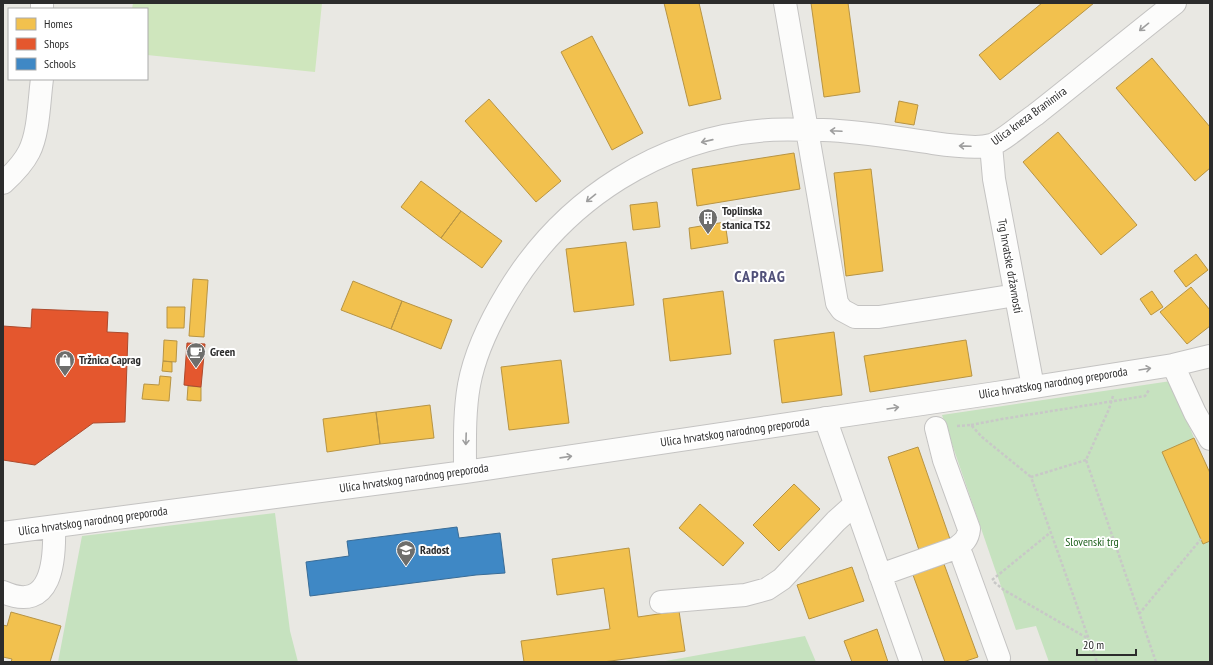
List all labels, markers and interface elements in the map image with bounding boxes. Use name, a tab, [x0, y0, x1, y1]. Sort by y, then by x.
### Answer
legend	[8, 8, 148, 80]
text: Homes	[44, 16, 72, 31]
one-way arrow	[1139, 23, 1150, 32]
text: Shops	[44, 36, 69, 51]
text: Schools	[44, 56, 76, 71]
street label: Ulica kneza Branimira	[988, 83, 1070, 148]
one-way arrow	[830, 127, 843, 134]
one-way arrow	[701, 138, 714, 145]
one-way arrow	[959, 142, 972, 150]
one-way arrow	[586, 194, 597, 203]
place label: Toplinska stanica TS2	[722, 203, 771, 232]
building icon: Toplinska stanica TS2	[697, 207, 719, 235]
street label: Trg hrvatske državnosti	[995, 218, 1026, 314]
district label: CAPRAG	[734, 266, 786, 286]
cafe icon: Green	[185, 341, 207, 369]
place label: Green	[210, 344, 235, 359]
shop icon: Tržnica Caprag	[54, 349, 76, 377]
place label: Tržnica Caprag	[79, 352, 141, 367]
street label: Ulica hrvatskog narodnog preporoda	[977, 363, 1129, 402]
one-way arrow	[1138, 365, 1151, 373]
one-way arrow	[886, 404, 899, 412]
street label: Ulica hrvatskog narodnog preporoda	[659, 414, 811, 449]
one-way arrow	[462, 432, 469, 445]
one-way arrow	[559, 453, 572, 461]
street label: Ulica hrvatskog narodnog preporoda	[338, 460, 490, 495]
street label: Ulica hrvatskog narodnog preporoda	[17, 503, 169, 538]
park label: Slovenski trg	[1065, 534, 1119, 549]
school or university icon: Radost	[395, 539, 417, 567]
place label: Radost	[420, 542, 450, 557]
scale bar	[1077, 631, 1136, 657]
text: 20 m	[1083, 637, 1104, 652]

